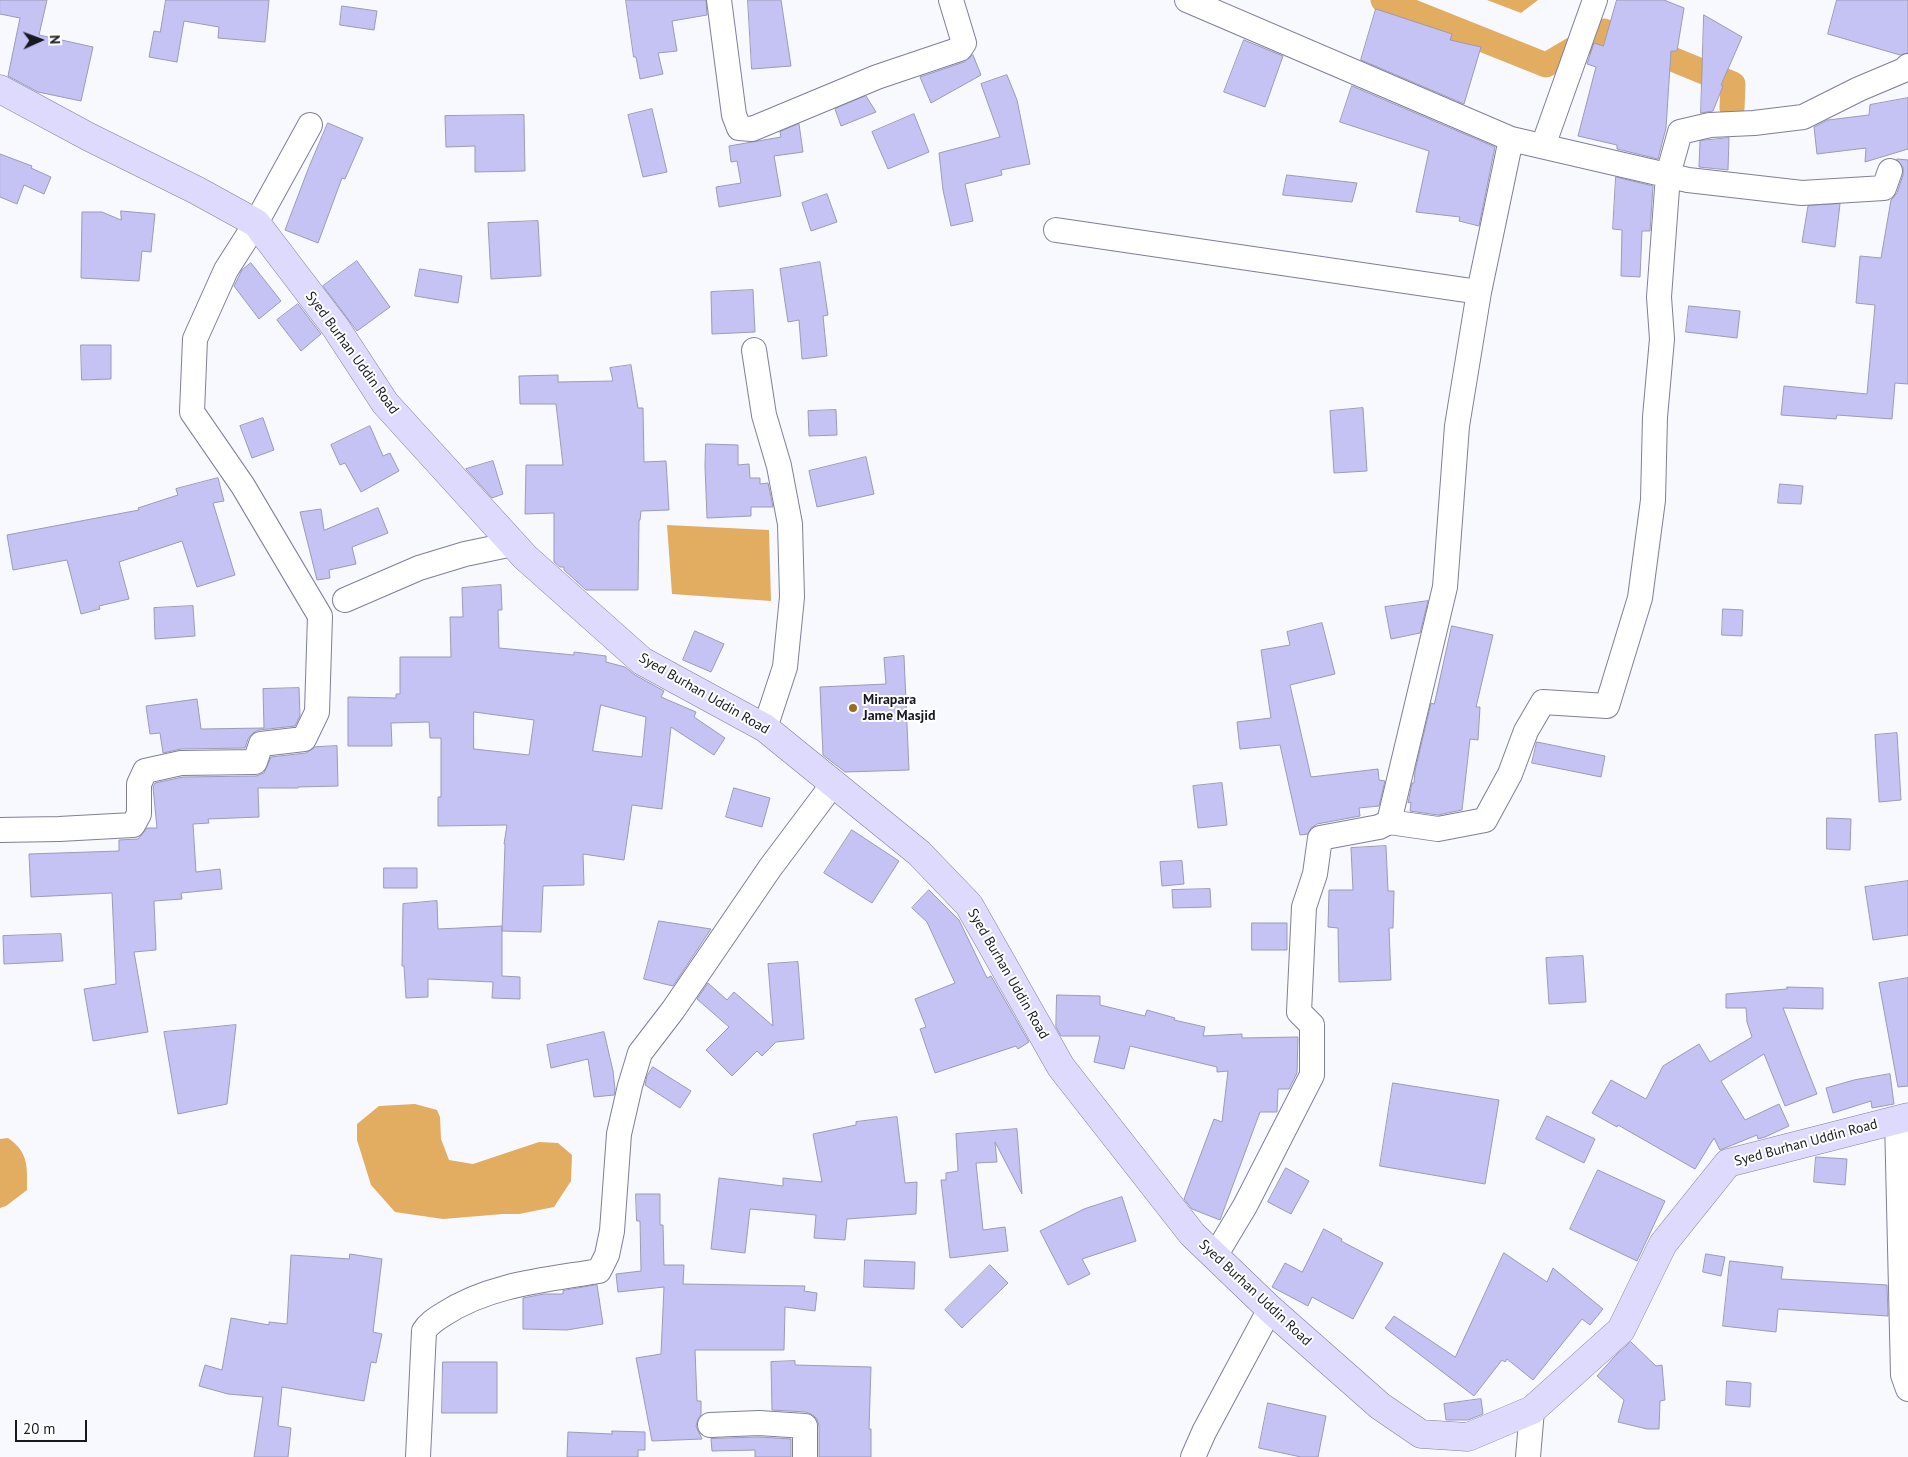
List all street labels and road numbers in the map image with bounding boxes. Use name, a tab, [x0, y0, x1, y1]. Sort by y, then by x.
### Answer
street label: Syed Burhan Uddin Road	[302, 288, 402, 418]
street label: Syed Burhan Uddin Road	[636, 650, 772, 738]
street label: Syed Burhan Uddin Road	[964, 906, 1052, 1042]
street label: Syed Burhan Uddin Road	[1733, 1116, 1879, 1170]
street label: Syed Burhan Uddin Road	[1195, 1237, 1315, 1349]

